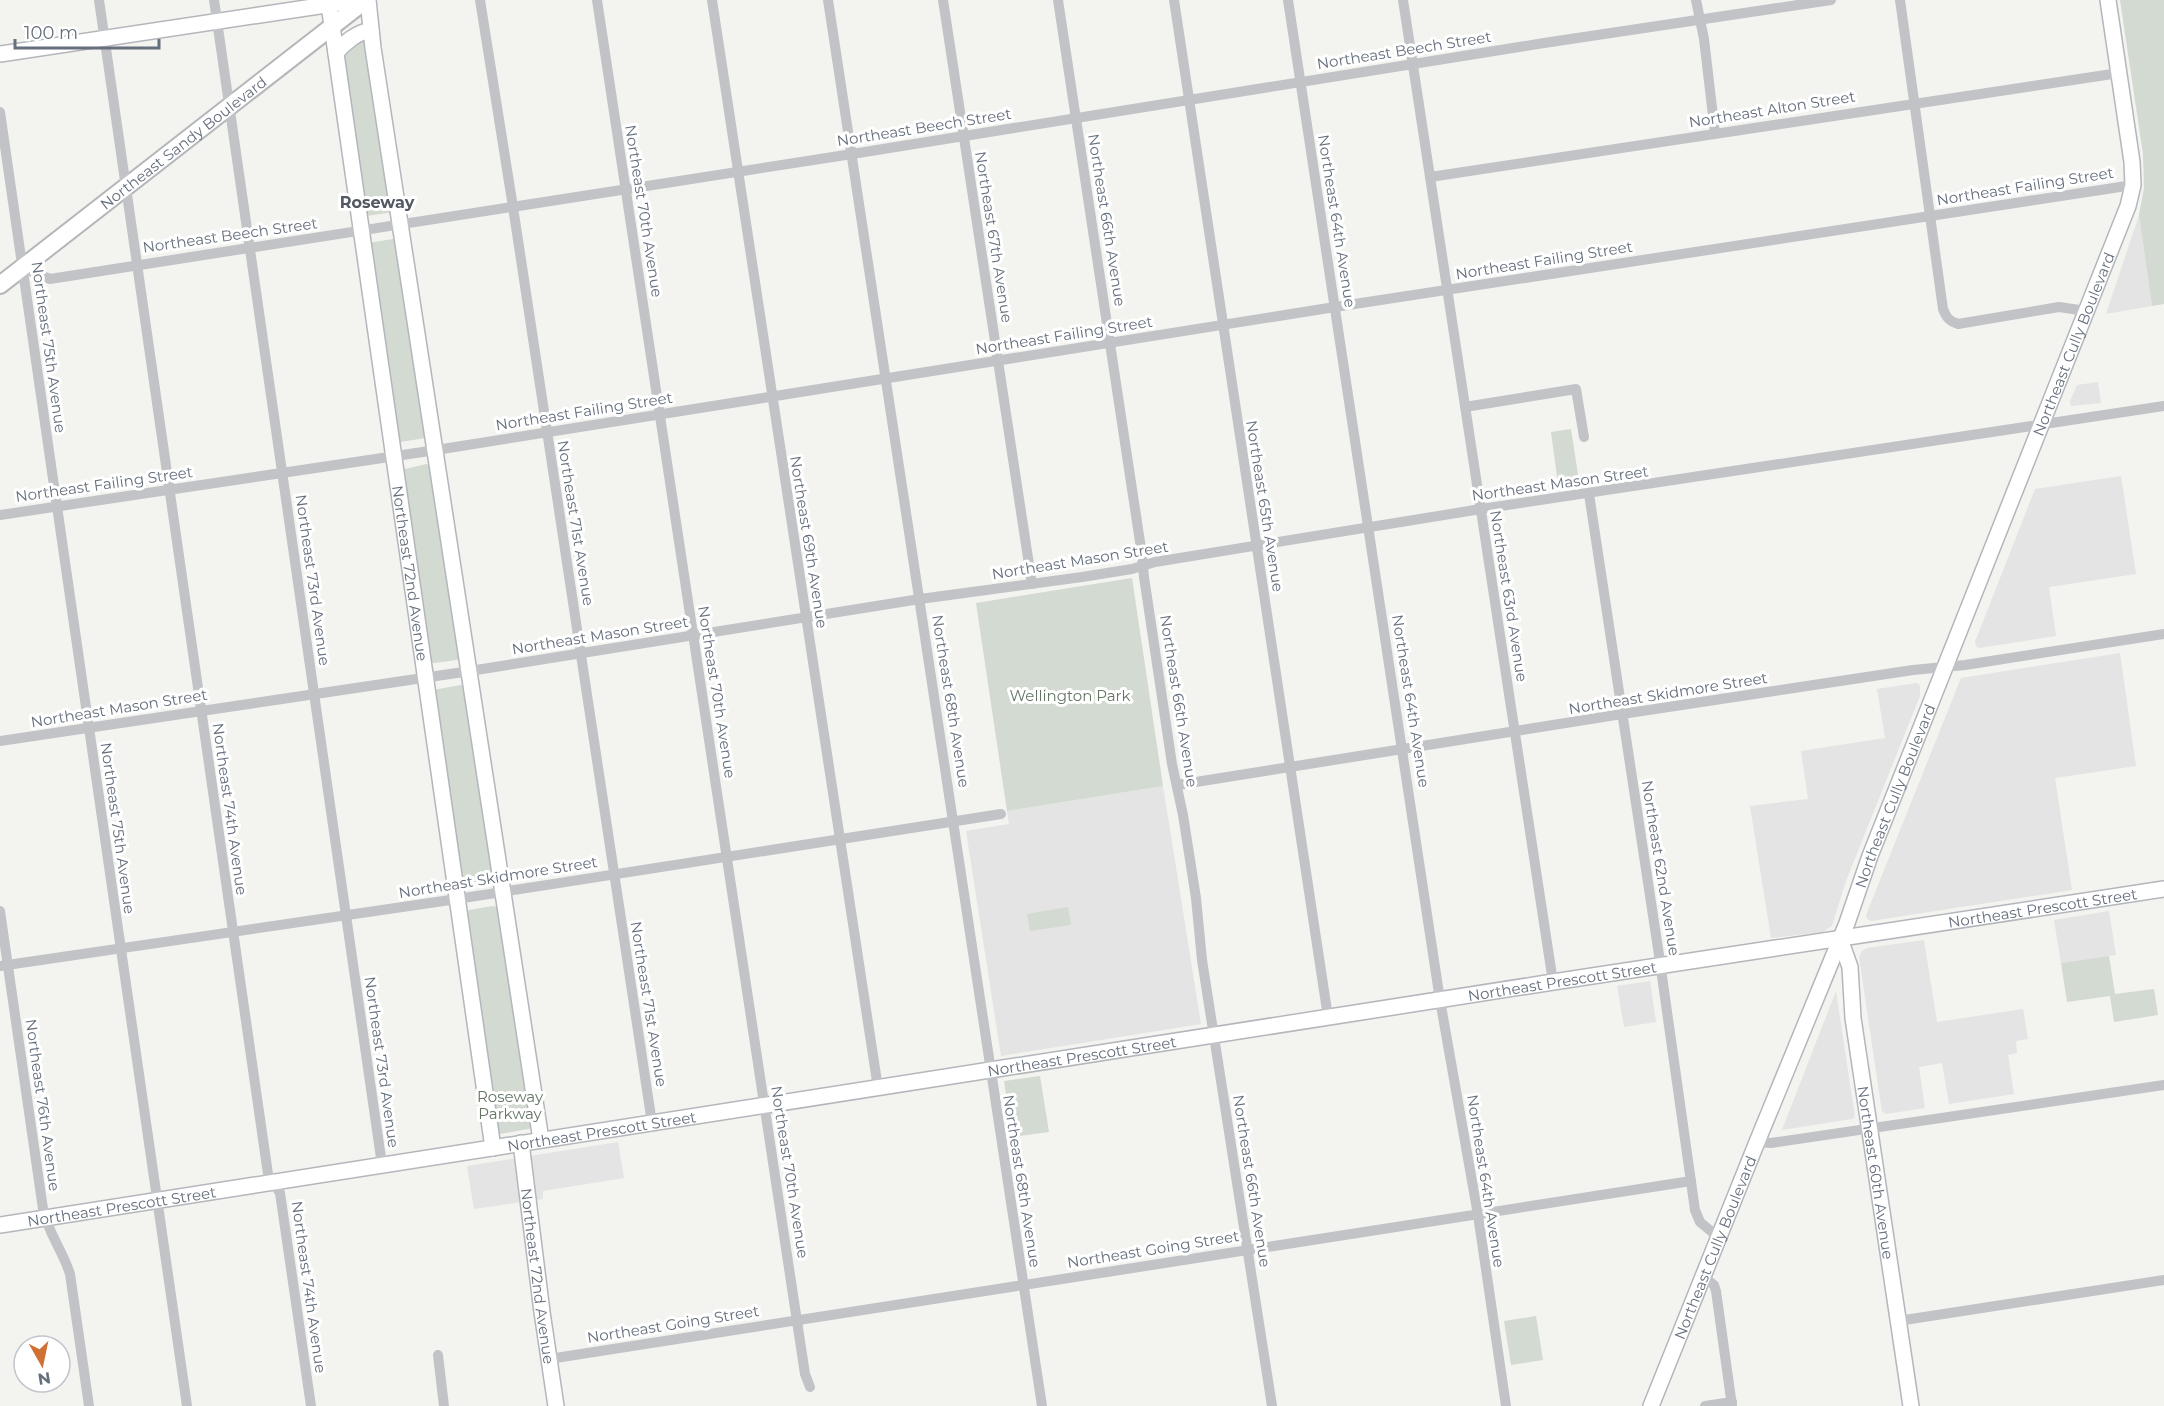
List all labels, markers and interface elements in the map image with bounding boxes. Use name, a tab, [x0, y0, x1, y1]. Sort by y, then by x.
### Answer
scale bar	[15, 12, 159, 50]
text: 100 m	[24, 22, 78, 44]
street label: Northeast Beech Street	[1315, 27, 1493, 73]
street label: Northeast Sandy Boulevard	[96, 72, 270, 213]
street label: Northeast Alton Street	[1687, 86, 1857, 132]
street label: Northeast Beech Street	[835, 104, 1013, 150]
street label: Northeast 70th Avenue	[621, 123, 667, 299]
street label: Northeast 66th Avenue	[1084, 133, 1130, 307]
street label: Northeast 64th Avenue	[1314, 133, 1360, 309]
street label: Northeast 67th Avenue	[971, 150, 1017, 324]
street label: Northeast Failing Street	[1935, 163, 2115, 209]
district label: Roseway	[340, 193, 415, 212]
street label: Northeast Beech Street	[141, 213, 319, 257]
street label: Northeast Failing Street	[1454, 237, 1634, 283]
street label: Northeast Cully Boulevard	[2028, 249, 2118, 439]
street label: Northeast 75th Avenue	[28, 260, 70, 434]
street label: Northeast Failing Street	[974, 312, 1154, 358]
street label: Northeast Failing Street	[494, 388, 674, 434]
street label: Northeast 65th Avenue	[1242, 419, 1288, 593]
street label: Northeast 71st Avenue	[554, 439, 598, 607]
street label: Northeast 69th Avenue	[786, 454, 832, 630]
street label: Northeast Mason Street	[1470, 461, 1650, 505]
street label: Northeast Failing Street	[14, 462, 194, 506]
street label: Northeast 72nd Avenue	[389, 484, 433, 662]
street label: Northeast 73rd Avenue	[292, 493, 334, 667]
street label: Northeast 63rd Avenue	[1486, 509, 1532, 683]
street label: Northeast Mason Street	[990, 537, 1170, 583]
street label: Northeast 70th Avenue	[694, 604, 740, 780]
street label: Northeast Mason Street	[510, 612, 690, 658]
street label: Northeast 68th Avenue	[928, 613, 974, 789]
street label: Northeast 64th Avenue	[1388, 613, 1434, 789]
street label: Northeast 66th Avenue	[1156, 614, 1202, 788]
street label: Northeast Skidmore Street	[1567, 668, 1769, 718]
street label: Northeast Mason Street	[29, 685, 209, 731]
park label: Wellington Park	[1010, 686, 1131, 705]
street label: Northeast Cully Boulevard	[1850, 701, 1939, 890]
street label: Northeast 74th Avenue	[209, 722, 251, 896]
street label: Northeast 75th Avenue	[97, 741, 139, 915]
street label: Northeast 62nd Avenue	[1638, 779, 1684, 957]
street label: Northeast Skidmore Street	[397, 852, 599, 902]
street label: Northeast Prescott Street	[1947, 884, 2138, 931]
street label: Northeast 71st Avenue	[627, 920, 671, 1088]
street label: Northeast Prescott Street	[1466, 957, 1658, 1005]
street label: Northeast 73rd Avenue	[361, 975, 403, 1149]
street label: Northeast 76th Avenue	[22, 1018, 64, 1192]
street label: Northeast Prescott Street	[986, 1032, 1178, 1080]
street label: Northeast 70th Avenue	[767, 1084, 813, 1260]
street label: Northeast 60th Avenue	[1854, 1084, 1898, 1261]
park label: Roseway Parkway	[477, 1087, 544, 1123]
street label: Northeast 68th Avenue	[999, 1093, 1045, 1269]
street label: Northeast 64th Avenue	[1463, 1093, 1509, 1269]
street label: Northeast 66th Avenue	[1229, 1094, 1275, 1268]
street label: Northeast Prescott Street	[506, 1107, 697, 1155]
street label: Northeast Cully Boulevard	[1669, 1153, 1760, 1342]
street label: Northeast Prescott Street	[26, 1182, 217, 1230]
street label: Northeast 72nd Avenue	[517, 1187, 559, 1365]
street label: Northeast 74th Avenue	[288, 1200, 330, 1374]
street label: Northeast Going Street	[1066, 1226, 1240, 1272]
street label: Northeast Going Street	[586, 1301, 760, 1347]
north arrow	[12, 1334, 72, 1394]
text: N	[36, 1368, 52, 1389]

